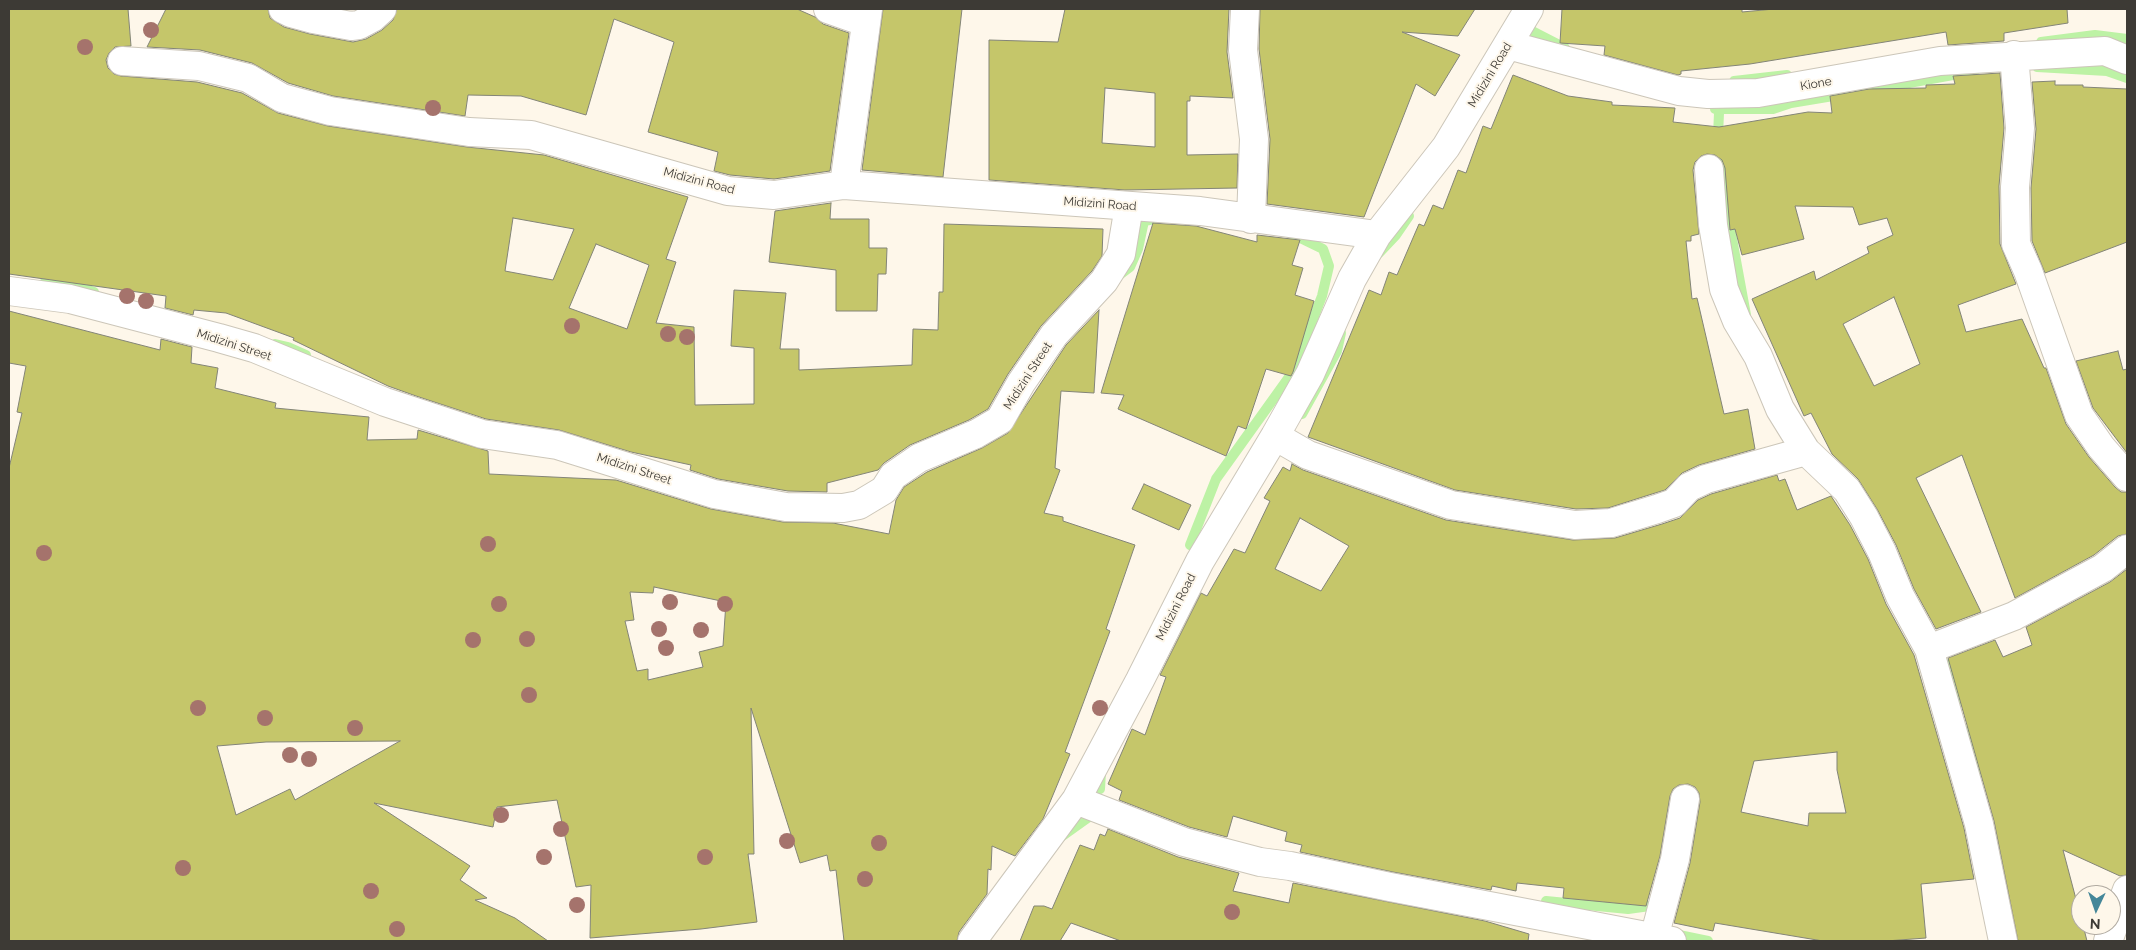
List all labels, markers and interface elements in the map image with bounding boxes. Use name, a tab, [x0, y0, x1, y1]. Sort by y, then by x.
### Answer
street label: Midizini Road	[1465, 40, 1515, 110]
street label: Kione	[1799, 74, 1833, 94]
street label: Midizini Road	[662, 165, 736, 197]
street label: Midizini Road	[1063, 194, 1137, 214]
street label: Midizini Street	[195, 326, 273, 364]
street label: Midizini Street	[1001, 340, 1055, 412]
street label: Midizini Street	[595, 450, 673, 488]
street label: Midizini Road	[1153, 571, 1199, 643]
north arrow	[2071, 885, 2121, 935]
text: N	[2090, 916, 2101, 932]

